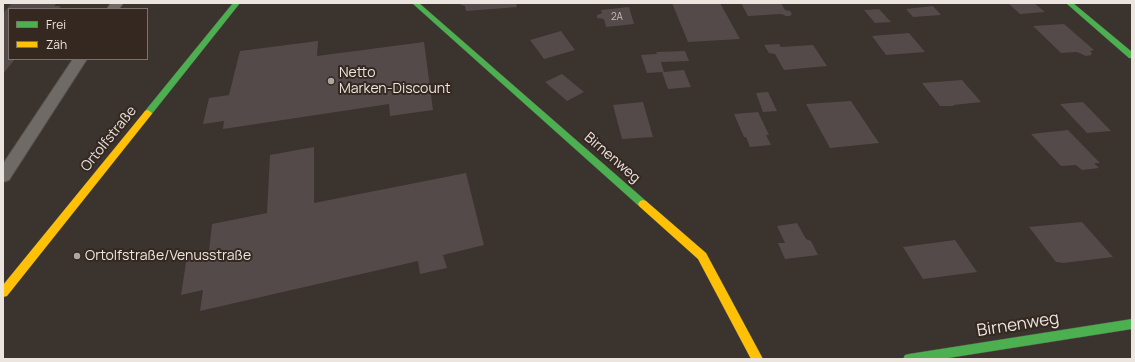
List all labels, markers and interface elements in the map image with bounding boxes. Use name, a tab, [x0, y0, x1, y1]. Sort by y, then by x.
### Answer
legend	[8, 8, 148, 60]
house number: 2A	[611, 11, 623, 23]
text: Frei	[46, 16, 66, 33]
text: Zäh	[46, 36, 67, 53]
place label: Netto Marken-Discount	[339, 65, 451, 98]
marker: Netto Marken-Discount	[326, 76, 336, 86]
street label: Ortolfstraße	[78, 103, 140, 175]
street label: Birnenweg	[581, 129, 643, 187]
place label: Ortolfstraße/Venusstraße	[85, 248, 251, 264]
marker: Ortolfstraße/Venusstraße	[72, 251, 82, 261]
street label: Birnenweg	[975, 308, 1061, 342]

